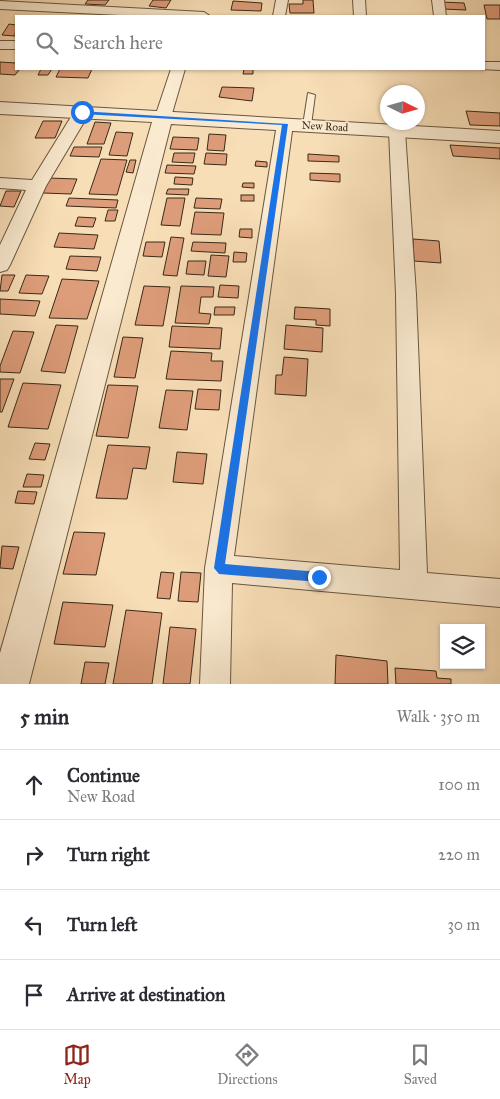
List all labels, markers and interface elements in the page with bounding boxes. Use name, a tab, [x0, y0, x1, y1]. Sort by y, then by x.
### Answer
search box	[15, 15, 485, 70]
icon: search	[33, 29, 61, 57]
text: Search here	[73, 31, 163, 54]
north arrow	[380, 85, 425, 130]
route start	[71, 101, 94, 124]
street label: New Road	[301, 119, 349, 134]
route end	[308, 566, 331, 589]
map controls	[440, 624, 485, 669]
button: layers	[440, 624, 485, 669]
text: 5 min	[20, 704, 69, 730]
text: Walk · 350 m	[397, 707, 480, 726]
text: Continue	[67, 764, 140, 787]
icon: ahead	[20, 771, 48, 799]
text: 100 m	[438, 775, 480, 794]
text: New Road	[67, 787, 135, 806]
icon: right	[20, 841, 48, 869]
text: Turn right	[67, 843, 150, 866]
text: 220 m	[438, 845, 480, 864]
icon: left	[20, 911, 48, 939]
text: Turn left	[67, 913, 137, 936]
text: 30 m	[447, 915, 480, 934]
icon: arrive	[20, 981, 48, 1009]
text: Arrive at destination	[67, 983, 225, 1006]
tab: Map	[63, 1041, 91, 1088]
tab: Directions	[217, 1041, 278, 1088]
tab: Saved	[404, 1041, 437, 1088]

